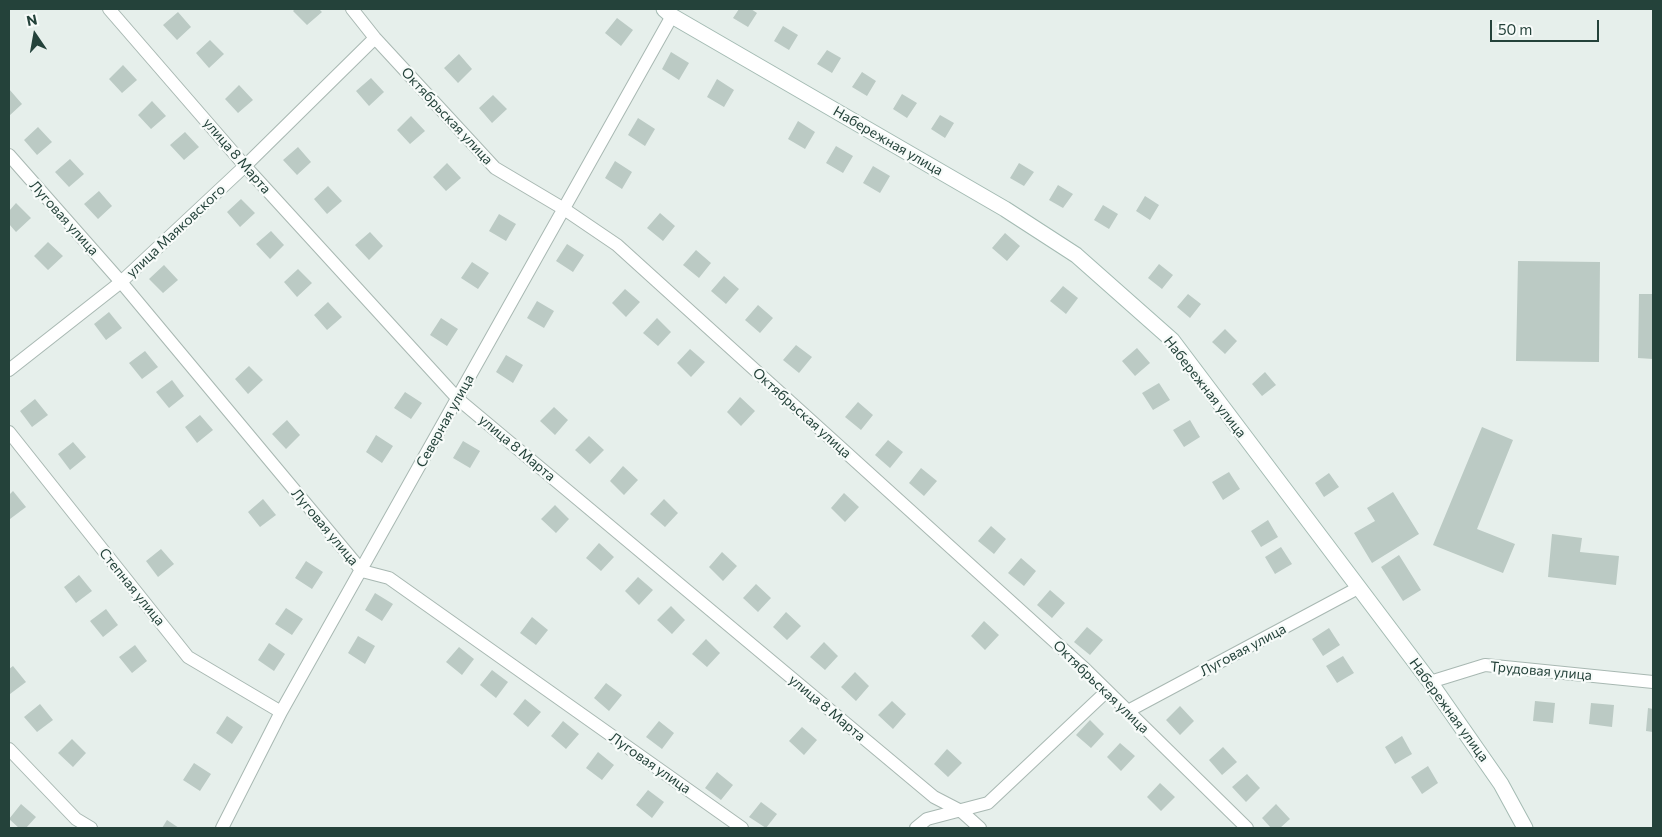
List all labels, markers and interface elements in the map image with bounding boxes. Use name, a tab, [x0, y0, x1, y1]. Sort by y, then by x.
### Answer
north arrow	[10, 10, 60, 60]
text: N	[25, 10, 39, 29]
scale bar	[1492, 10, 1601, 42]
text: 50 m	[1498, 20, 1532, 38]
street label: Октябрьская улица	[398, 64, 496, 168]
street label: Набережная улица	[830, 103, 946, 179]
street label: улица 8 Марта	[200, 115, 274, 197]
street label: Луговая улица	[26, 177, 102, 259]
street label: улица Маяковского	[123, 181, 229, 281]
street label: Набережная улица	[1160, 333, 1250, 441]
street label: Октябрьская улица	[749, 364, 855, 462]
street label: Северная улица	[413, 372, 477, 470]
street label: улица 8 Марта	[475, 411, 559, 485]
street label: Луговая улица	[288, 485, 362, 569]
street label: Степная улица	[96, 545, 168, 629]
street label: Луговая улица	[1197, 620, 1289, 680]
street label: Октябрьская улица	[1050, 637, 1152, 737]
street label: Набережная улица	[1406, 655, 1492, 765]
street label: Трудовая улица	[1489, 658, 1593, 684]
street label: улица 8 Марта	[785, 671, 869, 745]
street label: Луговая улица	[606, 729, 694, 797]

